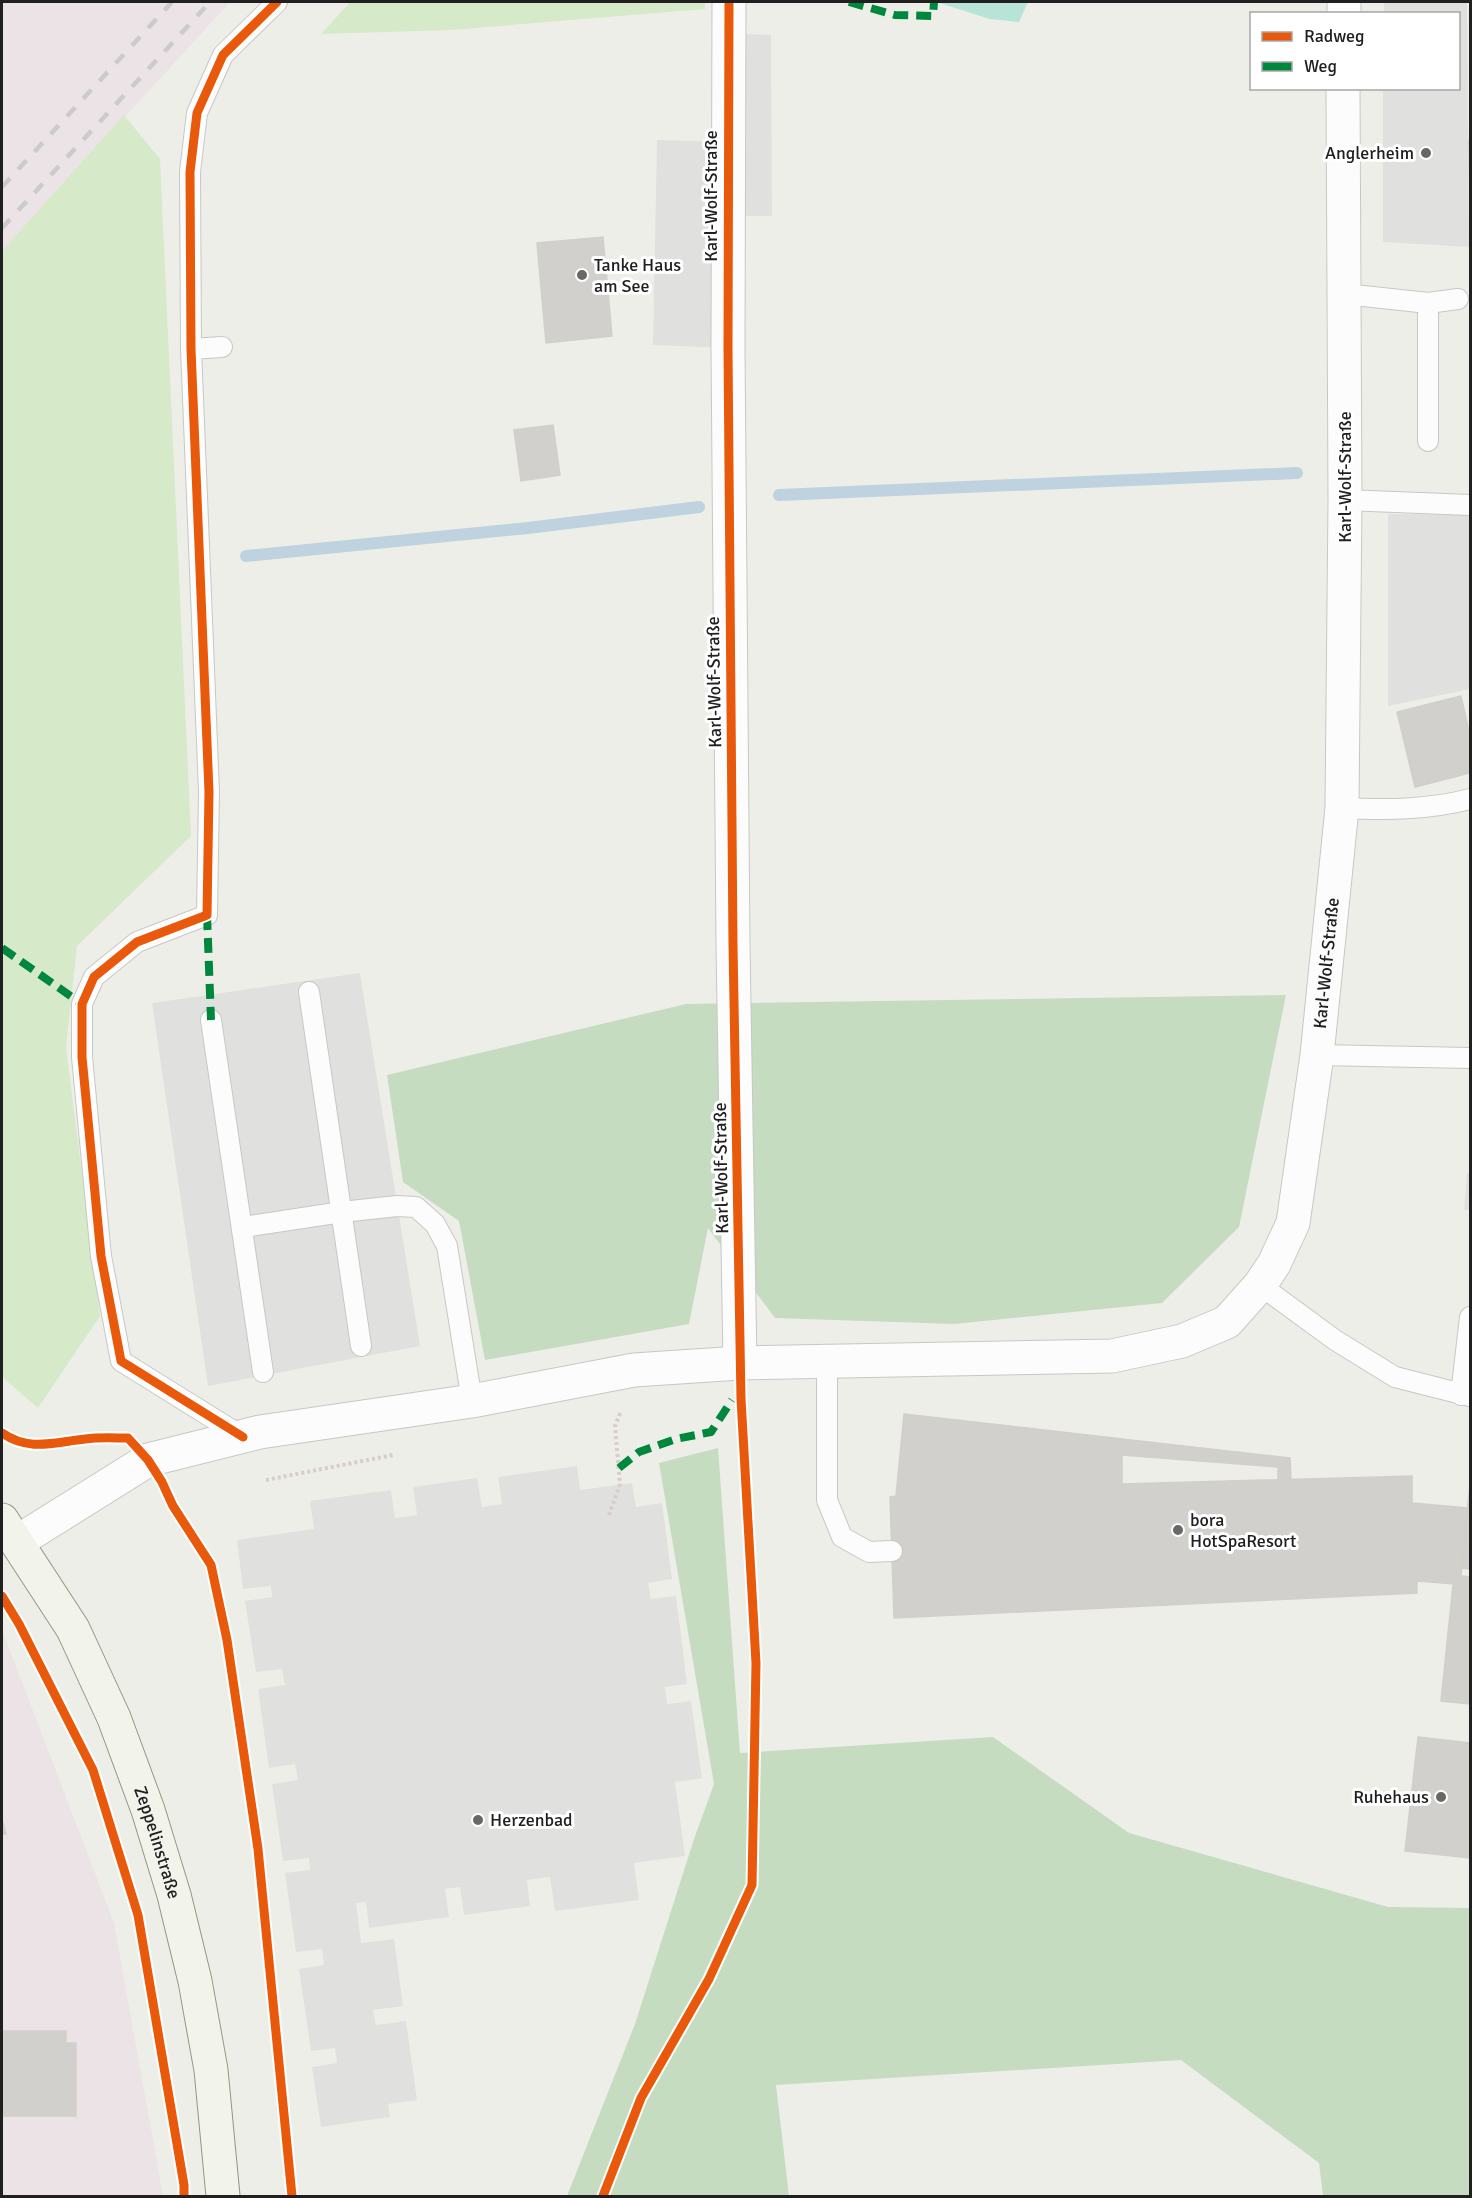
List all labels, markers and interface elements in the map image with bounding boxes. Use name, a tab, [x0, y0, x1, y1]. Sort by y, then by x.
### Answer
legend	[1250, 12, 1460, 90]
text: Radweg	[1304, 25, 1365, 47]
text: Weg	[1304, 55, 1337, 77]
street label: Karl-Wolf-Straße	[700, 130, 722, 262]
place label: Anglerheim	[1325, 142, 1414, 164]
marker: Anglerheim	[1419, 146, 1433, 160]
place label: Tanke Haus am See	[594, 254, 681, 297]
marker: Tanke Haus am See	[575, 268, 589, 282]
street label: Karl-Wolf-Straße	[1334, 411, 1356, 543]
street label: Karl-Wolf-Straße	[702, 616, 726, 748]
street label: Karl-Wolf-Straße	[1309, 896, 1344, 1030]
street label: Karl-Wolf-Straße	[709, 1102, 733, 1234]
place label: bora HotSpaResort	[1190, 1509, 1296, 1552]
marker: bora HotSpaResort	[1171, 1523, 1185, 1537]
street label: Zeppelinstraße	[129, 1783, 186, 1901]
place label: Ruhehaus	[1353, 1786, 1429, 1808]
marker: Ruhehaus	[1434, 1790, 1448, 1804]
place label: Herzenbad	[490, 1809, 573, 1831]
marker: Herzenbad	[471, 1813, 485, 1827]

